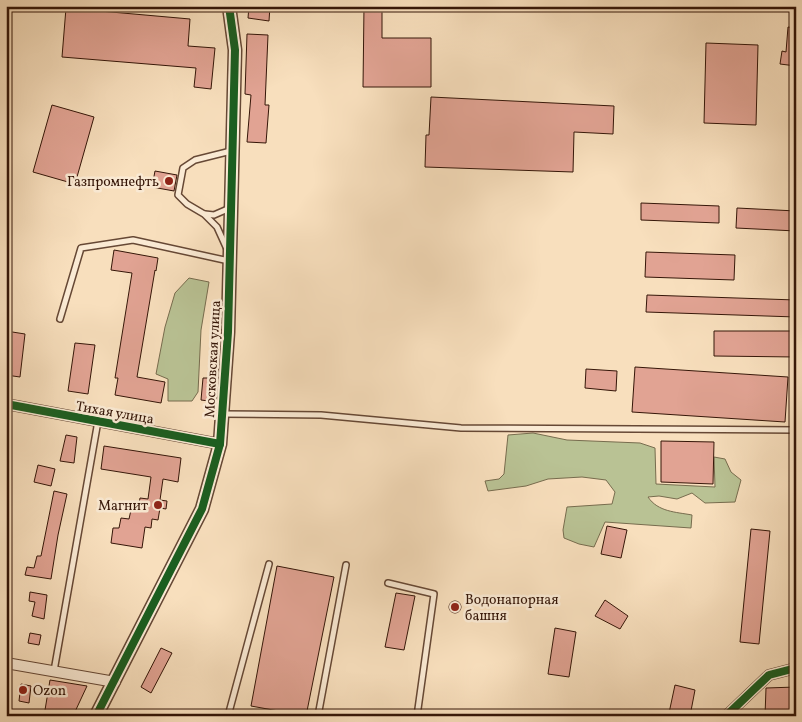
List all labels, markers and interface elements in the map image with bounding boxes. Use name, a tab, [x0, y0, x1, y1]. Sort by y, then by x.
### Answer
place label: Газпромнефть	[67, 173, 159, 192]
marker: Газпромнефть	[163, 175, 175, 187]
street label: Московская улица	[201, 300, 226, 418]
street label: Тихая улица	[74, 397, 155, 430]
place label: Магнит	[98, 497, 148, 516]
marker: Магнит	[152, 499, 164, 511]
place label: Водонапорная башня	[465, 591, 558, 626]
marker: Водонапорная башня	[449, 601, 461, 613]
place label: Ozon	[33, 682, 66, 701]
marker: Ozon	[17, 684, 29, 696]

